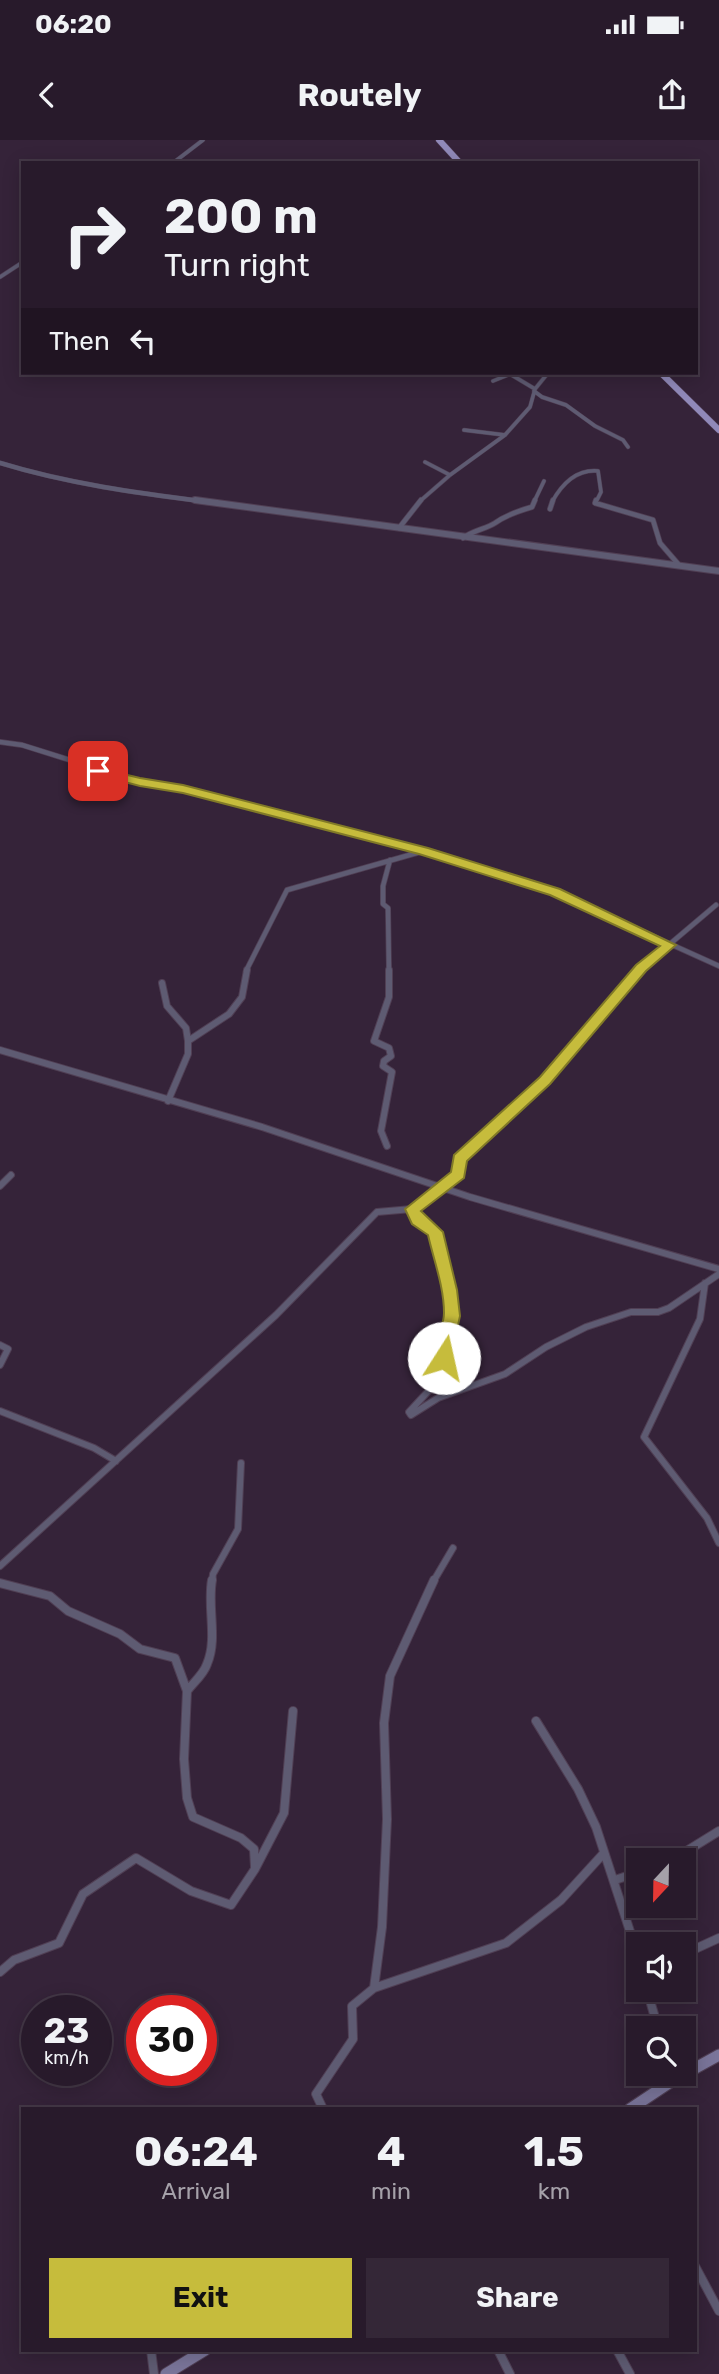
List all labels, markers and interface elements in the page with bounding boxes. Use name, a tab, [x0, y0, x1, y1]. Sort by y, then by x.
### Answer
text: 06:20	[35, 9, 112, 40]
icon: back	[28, 76, 66, 114]
text: Routely	[297, 76, 422, 114]
icon: share	[653, 76, 691, 114]
text: 200 m	[164, 187, 318, 245]
icon: right	[49, 189, 140, 280]
text: Turn right	[164, 246, 309, 284]
icon: left	[124, 322, 162, 360]
text: Then	[49, 326, 110, 357]
pin	[68, 741, 128, 801]
icon: arrive	[79, 752, 117, 790]
position arrow	[407, 1321, 481, 1395]
north arrow	[626, 1848, 696, 1918]
map controls	[626, 1848, 696, 2086]
button: sound	[626, 1932, 696, 2002]
speed limit sign: 30	[126, 1995, 217, 2086]
text: 23	[44, 2010, 89, 2052]
button: search	[626, 2016, 696, 2086]
text: km/h	[44, 2047, 89, 2069]
text: 06:24	[134, 2127, 258, 2177]
text: 4	[377, 2127, 405, 2177]
text: 1.5	[524, 2127, 584, 2177]
text: Arrival	[162, 2177, 231, 2205]
text: min	[371, 2177, 411, 2205]
text: km	[538, 2177, 570, 2205]
button: Exit	[49, 2258, 352, 2338]
button: Share	[366, 2258, 669, 2338]

